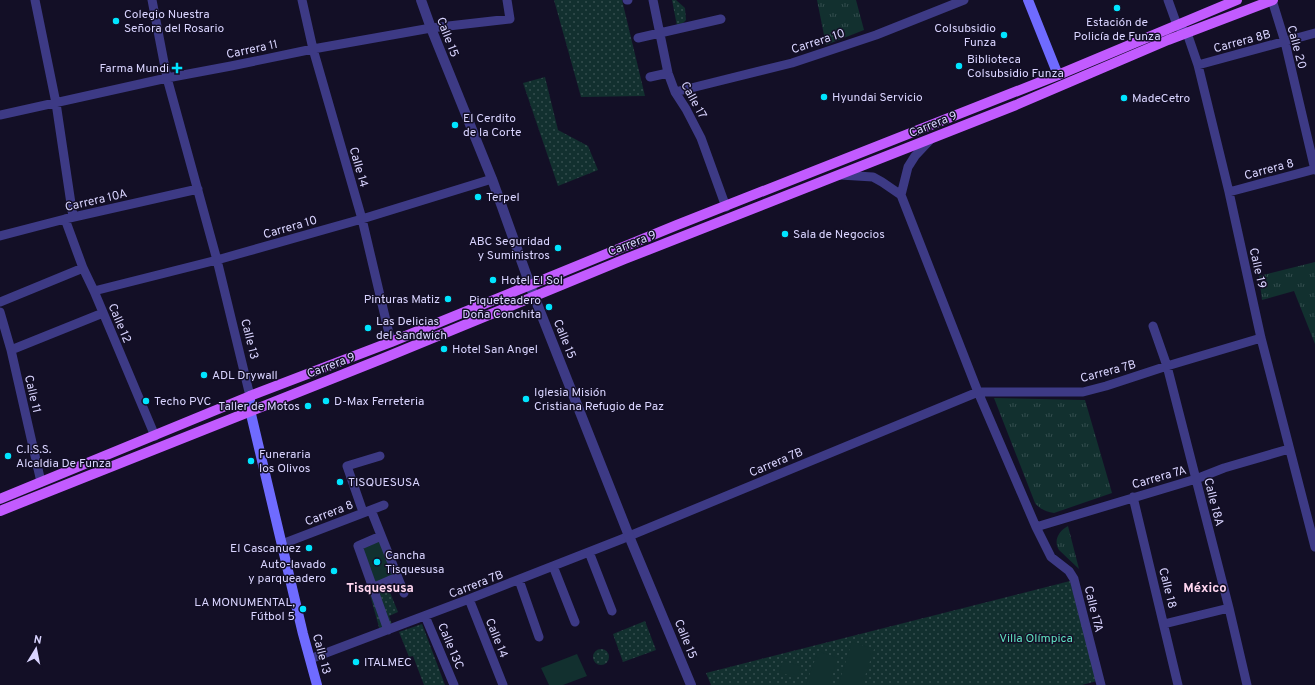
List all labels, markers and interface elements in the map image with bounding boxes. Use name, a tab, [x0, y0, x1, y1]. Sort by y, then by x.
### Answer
marker: Estación de Policía de Funza	[1112, 3, 1122, 13]
place label: Colegio Nuestra Señora del Rosario	[124, 7, 225, 37]
street label: Calle 15	[432, 15, 462, 60]
place label: Estación de Policía de Funza	[1074, 15, 1160, 45]
marker: Colegio Nuestra Señora del Rosario	[111, 16, 121, 26]
place label: Colsubsidio Funza	[934, 21, 996, 51]
street label: Calle 20	[1283, 24, 1310, 71]
street label: Carrera 10	[789, 26, 847, 58]
street label: Carrera 8B	[1212, 27, 1273, 57]
marker: Colsubsidio Funza	[999, 30, 1009, 40]
street label: Carrera 11	[225, 37, 279, 63]
place label: Biblioteca Colsubsidio Funza	[967, 52, 1064, 82]
place label: Farma Mundi	[100, 61, 169, 77]
marker: Biblioteca Colsubsidio Funza	[954, 61, 964, 71]
marker: Farma Mundi	[172, 63, 182, 73]
street label: Calle 17	[676, 79, 710, 122]
place label: Hyundai Servicio	[832, 90, 923, 106]
place label: MadeCetro	[1132, 91, 1190, 107]
marker: Hyundai Servicio	[819, 92, 829, 102]
marker: MadeCetro	[1119, 93, 1129, 103]
street label: Carrera 9	[907, 108, 960, 142]
place label: El Cerdito de la Corte	[463, 111, 521, 141]
marker: El Cerdito de la Corte	[450, 120, 460, 130]
street label: Calle 14	[345, 145, 371, 189]
street label: Carrera 8	[1243, 156, 1296, 184]
street label: Carrera 10A	[64, 186, 129, 216]
place label: Terpel	[486, 190, 520, 206]
marker: Terpel	[473, 192, 483, 202]
street label: Carrera 10	[261, 213, 319, 243]
street label: Carrera 9	[606, 227, 659, 260]
place label: Sala de Negocios	[793, 227, 885, 243]
marker: Sala de Negocios	[780, 229, 790, 239]
place label: ABC Seguridad y Suministros	[469, 234, 550, 264]
marker: ABC Seguridad y Suministros	[553, 243, 563, 253]
street label: Calle 19	[1245, 246, 1269, 290]
place label: Hotel El Sol	[501, 273, 563, 289]
marker: Hotel El Sol	[488, 275, 498, 285]
place label: Pinturas Matiz	[364, 292, 440, 308]
place label: Piqueteadero Doña Conchita	[462, 293, 541, 323]
marker: Pinturas Matiz	[443, 294, 453, 304]
street label: Calle 12	[104, 301, 135, 346]
marker: Piqueteadero Doña Conchita	[544, 302, 554, 312]
place label: Las Delicias del Sandwich	[376, 314, 447, 344]
street label: Calle 13	[236, 317, 262, 361]
street label: Calle 15	[549, 317, 579, 362]
marker: Las Delicias del Sandwich	[363, 323, 373, 333]
place label: Hotel San Angel	[452, 342, 538, 358]
marker: Hotel San Angel	[439, 344, 449, 354]
street label: Carrera 9	[305, 349, 358, 382]
street label: Carrera 7B	[1079, 357, 1138, 387]
place label: ADL Drywall	[212, 368, 278, 384]
marker: ADL Drywall	[199, 370, 209, 380]
street label: Calle 11	[20, 374, 44, 415]
place label: Iglesia Misión Cristiana Refugio de Paz	[534, 385, 664, 415]
place label: Techo PVC	[154, 394, 212, 410]
place label: D-Max Ferreteria	[334, 394, 424, 410]
marker: Iglesia Misión Cristiana Refugio de Paz	[521, 394, 531, 404]
marker: Techo PVC	[141, 396, 151, 406]
marker: D-Max Ferreteria	[321, 396, 331, 406]
place label: Taller de Motos	[218, 399, 300, 415]
marker: Taller de Motos	[303, 401, 313, 411]
place label: C.I.S.S. Alcaldia De Funza	[16, 442, 111, 472]
street label: Carrera 7B	[747, 444, 806, 481]
place label: Funeraria los Olivos	[259, 447, 311, 477]
marker: C.I.S.S. Alcaldia De Funza	[3, 451, 13, 461]
marker: Funeraria los Olivos	[246, 456, 256, 466]
street label: Carrera 7A	[1130, 463, 1188, 493]
place label: TISQUESUSA	[348, 475, 420, 491]
street label: Calle 18A	[1199, 476, 1227, 528]
marker: TISQUESUSA	[335, 477, 345, 487]
street label: Carrera 8	[303, 497, 356, 530]
place label: El Cascanuez	[230, 541, 301, 557]
marker: El Cascanuez	[304, 543, 314, 553]
place label: Cancha Tisquesusa	[385, 548, 444, 578]
place label: Auto-lavado y parqueadero	[248, 557, 326, 587]
marker: Cancha Tisquesusa	[372, 557, 382, 567]
marker: Auto-lavado y parqueadero	[329, 566, 339, 576]
street label: Calle 18	[1154, 566, 1180, 610]
street label: Carrera 7B	[447, 567, 506, 603]
district label: Tisquesusa	[346, 581, 414, 597]
district label: México	[1183, 581, 1227, 597]
street label: Calle 17A	[1080, 584, 1106, 634]
place label: LA MONUMENTAL, Fútbol 5	[194, 595, 295, 625]
marker: LA MONUMENTAL, Fútbol 5	[298, 604, 308, 614]
street label: Calle 14	[481, 616, 511, 661]
street label: Calle 15	[670, 617, 700, 662]
street label: Calle 13C	[433, 621, 467, 672]
north arrow	[16, 629, 56, 669]
park label: Villa Olímpica	[999, 631, 1073, 647]
street label: Calle 13	[308, 632, 334, 676]
text: N	[32, 633, 43, 648]
place label: ITALMEC	[364, 655, 412, 671]
marker: ITALMEC	[351, 657, 361, 667]

